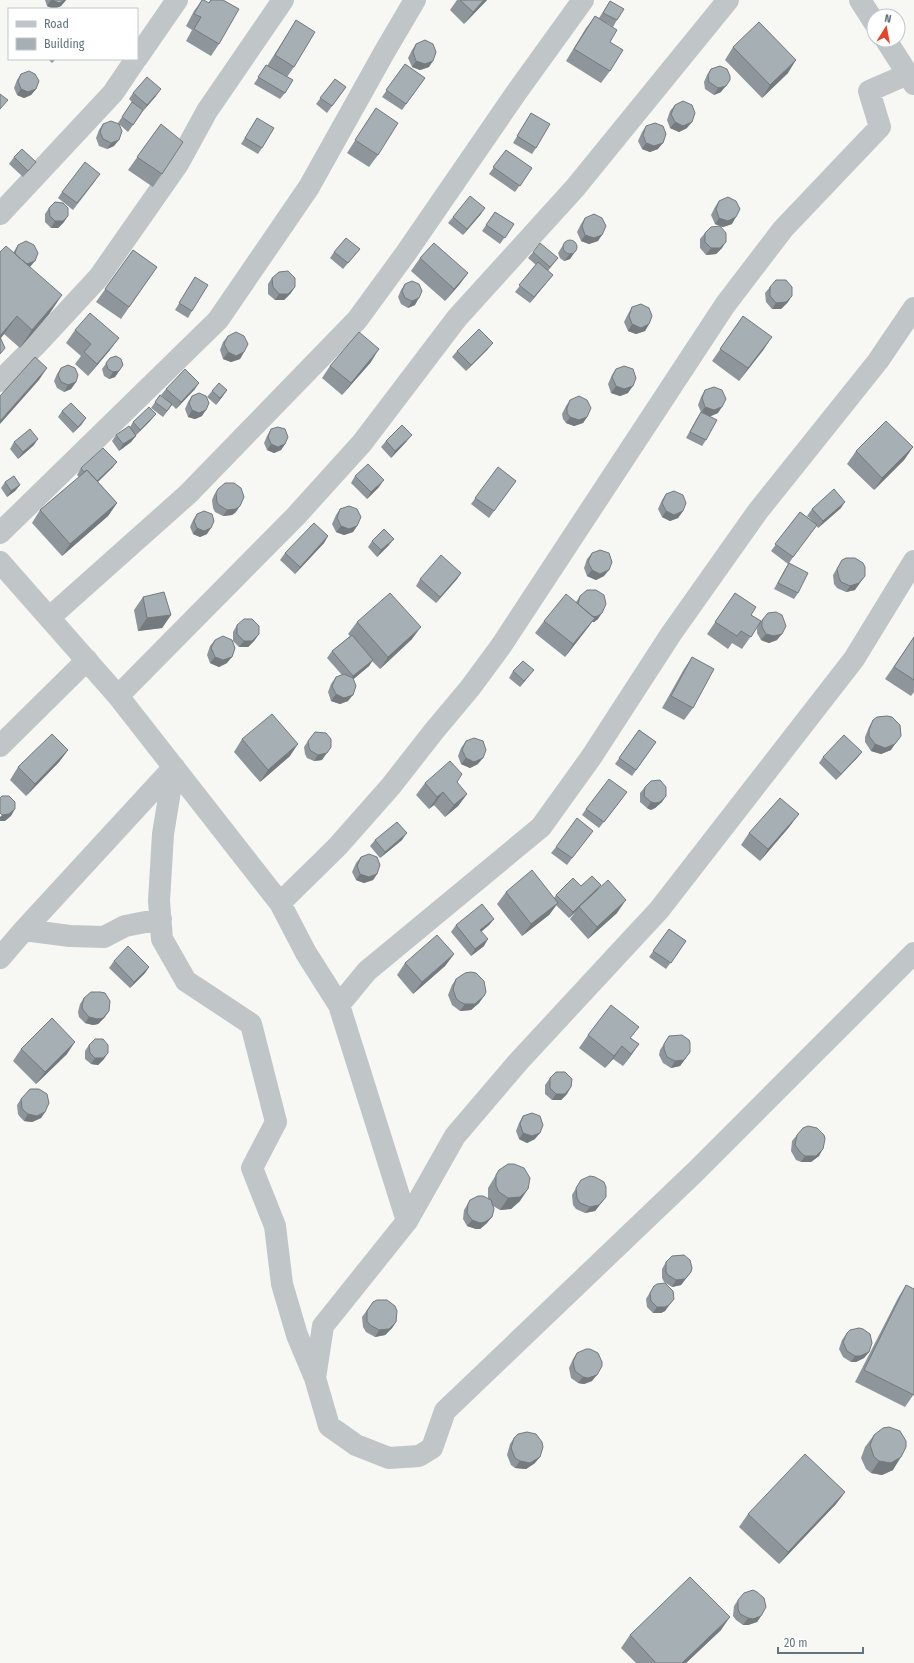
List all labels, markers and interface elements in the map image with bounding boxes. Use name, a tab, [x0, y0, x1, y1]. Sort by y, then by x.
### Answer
legend	[8, 8, 138, 60]
north arrow	[866, 8, 906, 48]
text: N	[883, 12, 892, 26]
text: Road	[44, 17, 69, 31]
text: Building	[44, 37, 85, 51]
scale bar	[778, 1629, 863, 1655]
text: 20 m	[784, 1636, 808, 1650]

